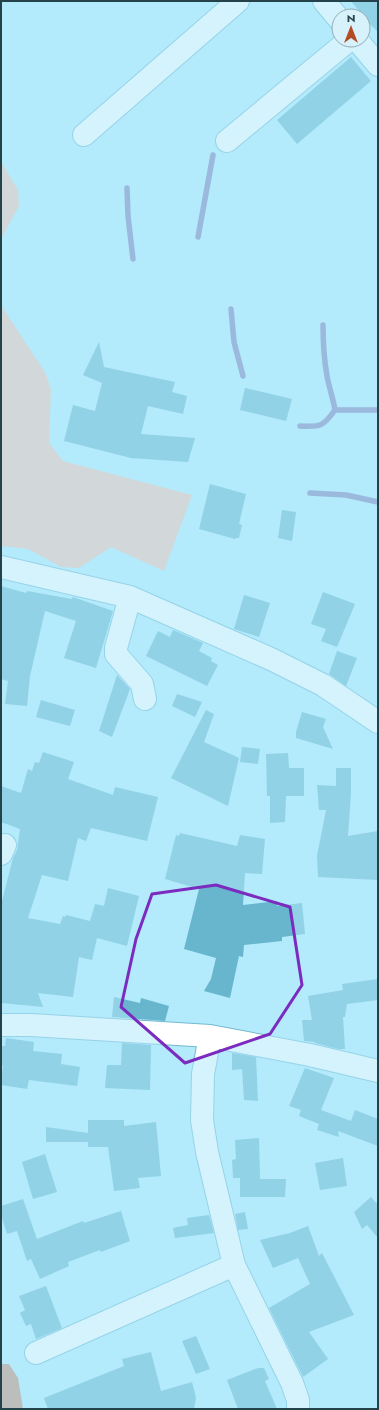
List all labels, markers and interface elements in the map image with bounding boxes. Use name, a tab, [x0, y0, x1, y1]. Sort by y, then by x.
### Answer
north arrow	[331, 8, 371, 48]
text: N	[347, 10, 355, 26]

